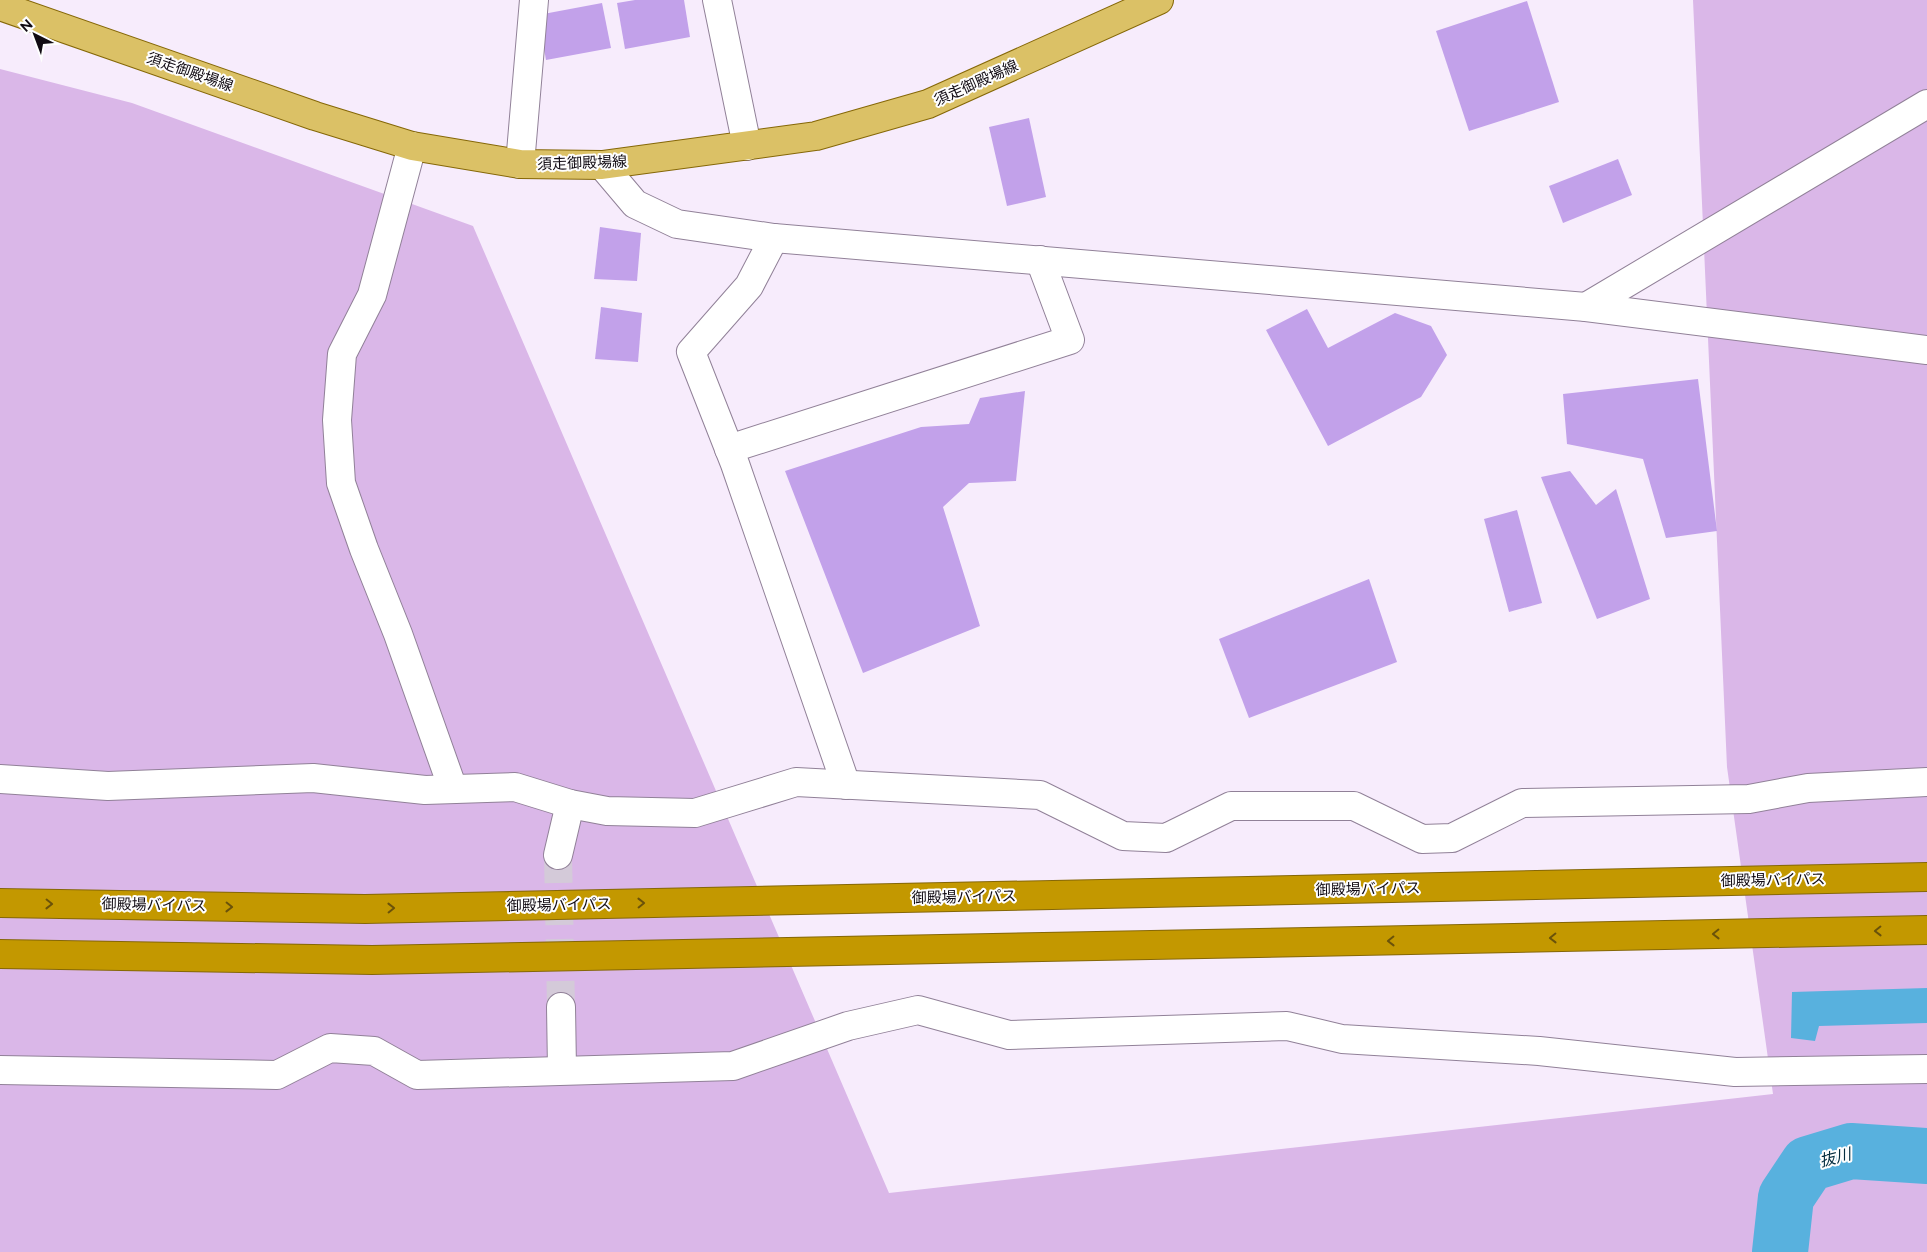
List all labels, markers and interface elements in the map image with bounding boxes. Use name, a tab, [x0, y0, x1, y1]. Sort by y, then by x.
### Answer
north arrow	[10, 10, 60, 60]
text: N	[17, 16, 36, 35]
street label: 須走御殿場線	[145, 49, 235, 95]
street label: 須走御殿場線	[931, 56, 1021, 110]
street label: 須走御殿場線	[537, 152, 627, 174]
street label: 御殿場バイパス	[1720, 870, 1826, 890]
street label: 御殿場バイパス	[1315, 879, 1421, 899]
street label: 御殿場バイパス	[911, 887, 1017, 907]
street label: 御殿場バイパス	[101, 895, 207, 915]
street label: 御殿場バイパス	[506, 895, 612, 915]
one-way arrow	[45, 898, 53, 909]
one-way arrow	[637, 898, 645, 909]
one-way arrow	[225, 901, 233, 912]
one-way arrow	[387, 903, 395, 914]
one-way arrow	[1874, 926, 1882, 936]
one-way arrow	[1712, 929, 1720, 939]
one-way arrow	[1549, 932, 1557, 943]
one-way arrow	[1387, 936, 1394, 946]
water label: 抜川	[1817, 1144, 1855, 1171]

